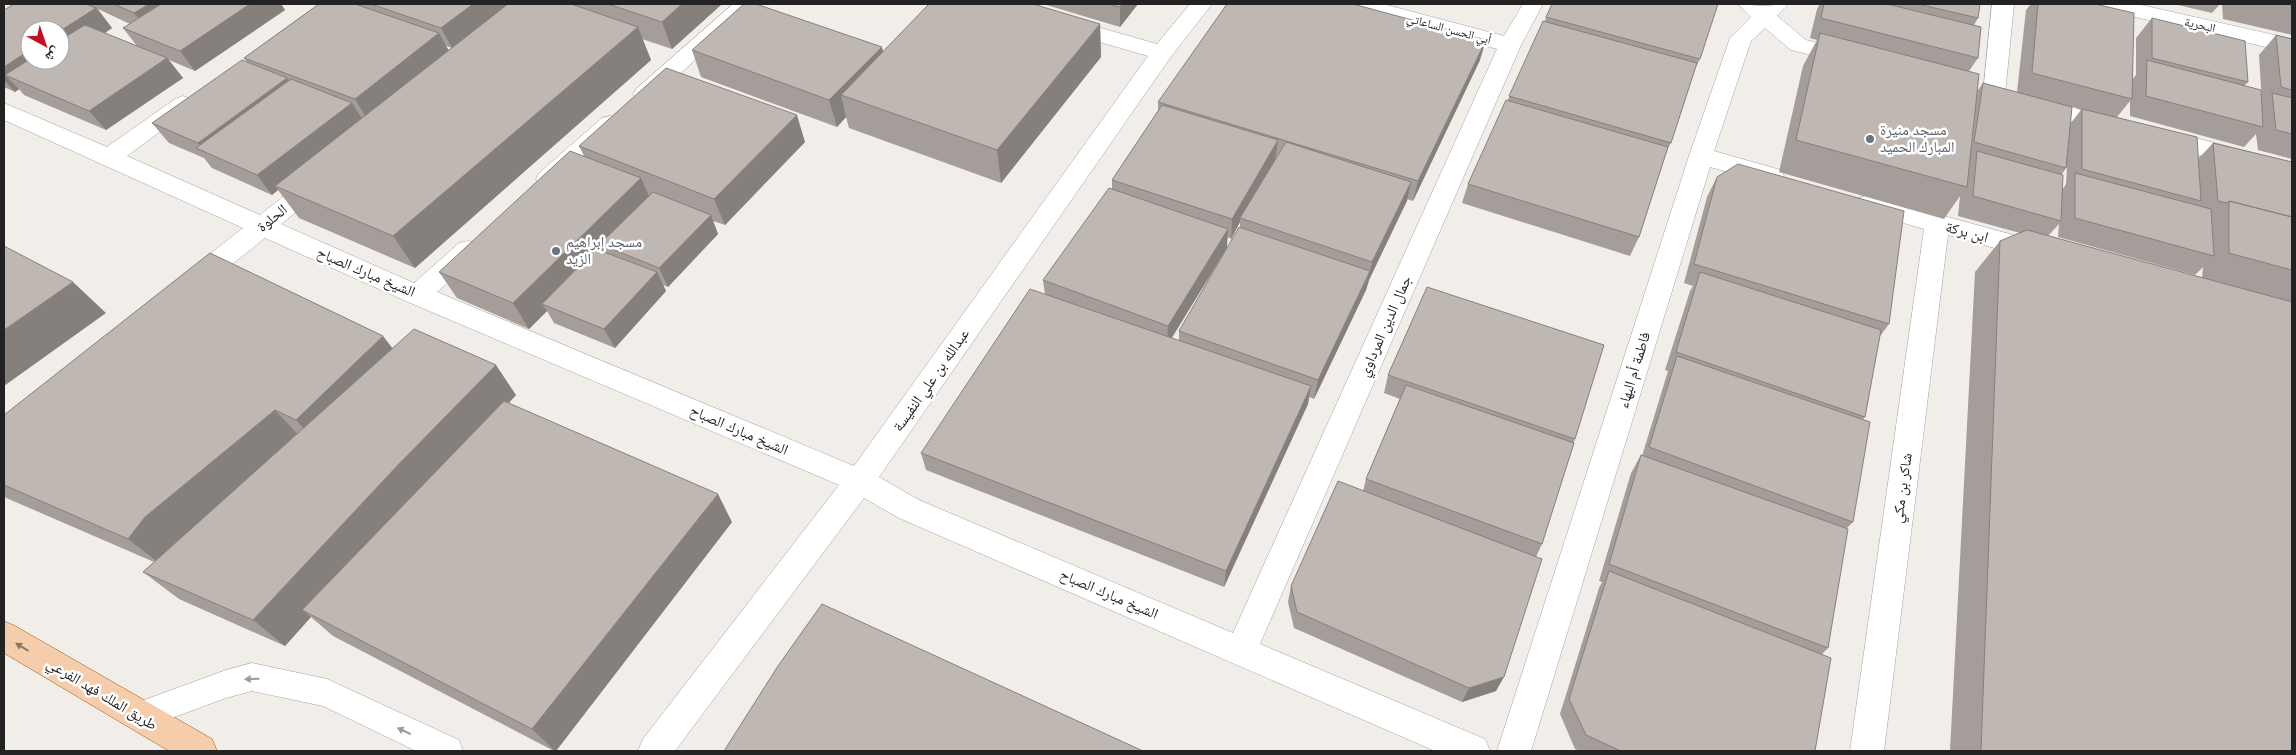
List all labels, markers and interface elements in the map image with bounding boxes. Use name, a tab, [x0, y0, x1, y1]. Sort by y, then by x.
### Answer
street label: أبي الحسن الساعاتي	[1404, 10, 1493, 50]
street label: البحرية	[2183, 14, 2217, 36]
north arrow	[20, 20, 70, 70]
text: ش	[42, 43, 65, 67]
place label: مسجد منيرة المبارك الحميد	[1880, 120, 1955, 156]
marker: مسجد منيرة المبارك الحميد	[1864, 133, 1876, 145]
street label: الحلوة	[253, 200, 291, 236]
street label: ابن بركة	[1943, 217, 1991, 247]
place label: مسجد إبراهيم الزيد	[566, 232, 642, 268]
street label: الشيخ مبارك الصباح	[314, 242, 418, 302]
marker: مسجد إبراهيم الزيد	[550, 245, 562, 257]
street label: جمال الدين المرداوي	[1354, 272, 1418, 381]
street label: عبدالله بن علي النفيسة	[888, 324, 976, 436]
street label: فاطمة أم البهاء	[1613, 329, 1655, 411]
street label: الشيخ مبارك الصباح	[687, 400, 791, 460]
street label: شاكر بن مكي	[1887, 452, 1919, 525]
street label: الشيخ مبارك الصباح	[1057, 564, 1161, 624]
one-way arrow	[16, 642, 29, 651]
street label: طريق الملك فهد الفرعي	[42, 653, 161, 737]
one-way arrow	[243, 676, 259, 684]
one-way arrow	[397, 726, 411, 734]

